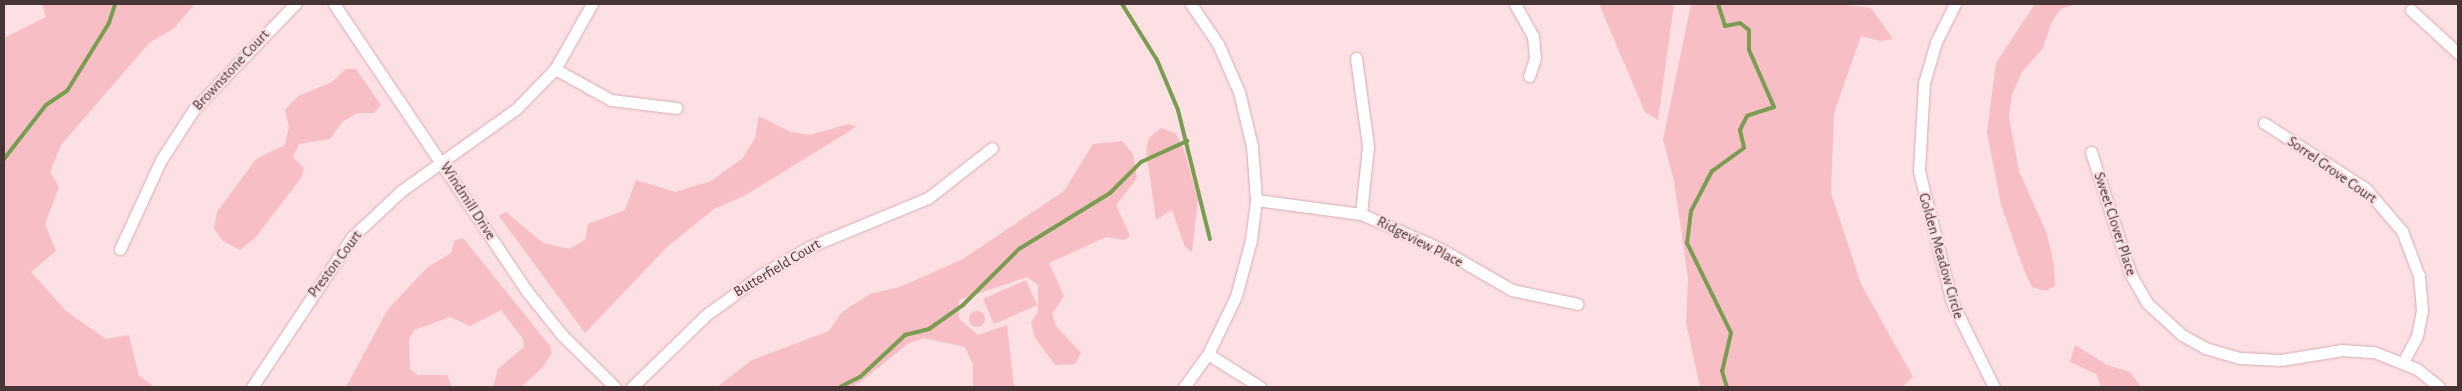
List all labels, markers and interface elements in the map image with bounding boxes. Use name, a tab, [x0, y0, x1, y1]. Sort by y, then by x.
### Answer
street label: Brownstone Court	[189, 26, 273, 114]
street label: Sorrel Grove Court	[2284, 133, 2380, 207]
street label: Windmill Drive	[436, 159, 500, 243]
street label: Sweet Clover Place	[2090, 170, 2140, 278]
street label: Golden Meadow Circle	[1914, 191, 1968, 321]
street label: Ridgeview Place	[1374, 213, 1466, 271]
street label: Preston Court	[304, 227, 366, 301]
street label: Butterfield Court	[730, 235, 824, 301]

